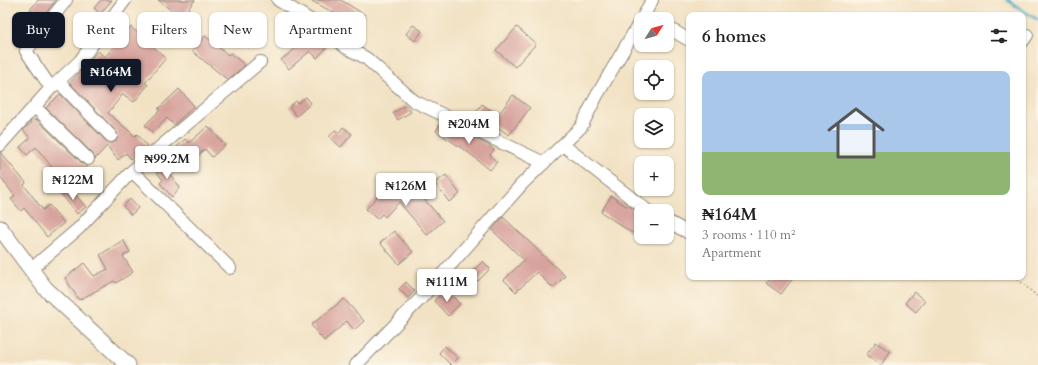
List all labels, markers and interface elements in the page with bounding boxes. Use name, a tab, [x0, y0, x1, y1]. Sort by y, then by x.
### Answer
chip: Buy	[12, 12, 65, 48]
chip: Rent	[73, 12, 129, 48]
chip: Filters	[137, 12, 201, 48]
chip: New	[209, 12, 267, 48]
chip: Apartment	[275, 12, 366, 48]
north arrow	[634, 12, 674, 52]
map controls	[634, 12, 674, 244]
text: 6 homes	[702, 25, 766, 48]
icon: filters	[988, 25, 1010, 47]
pin: ₦164M	[83, 59, 139, 93]
button: locate	[634, 60, 674, 100]
text: ₦164M	[90, 63, 132, 81]
icon: home	[820, 97, 892, 169]
button: layers	[634, 108, 674, 148]
pin: ₦204M	[441, 111, 497, 145]
text: ₦204M	[448, 115, 490, 133]
pin: ₦99.2M	[134, 146, 200, 180]
text: ₦99.2M	[144, 150, 190, 168]
button: +	[634, 156, 674, 196]
pin: ₦122M	[45, 167, 101, 201]
text: ₦122M	[52, 171, 94, 189]
pin: ₦126M	[378, 173, 434, 207]
text: ₦126M	[385, 177, 427, 195]
text: ₦164M	[702, 203, 757, 226]
button: −	[634, 204, 674, 244]
text: 3 rooms · 110 m²	[702, 226, 795, 244]
text: Apartment	[702, 244, 761, 262]
pin: ₦111M	[419, 269, 475, 303]
text: ₦111M	[426, 273, 468, 291]

